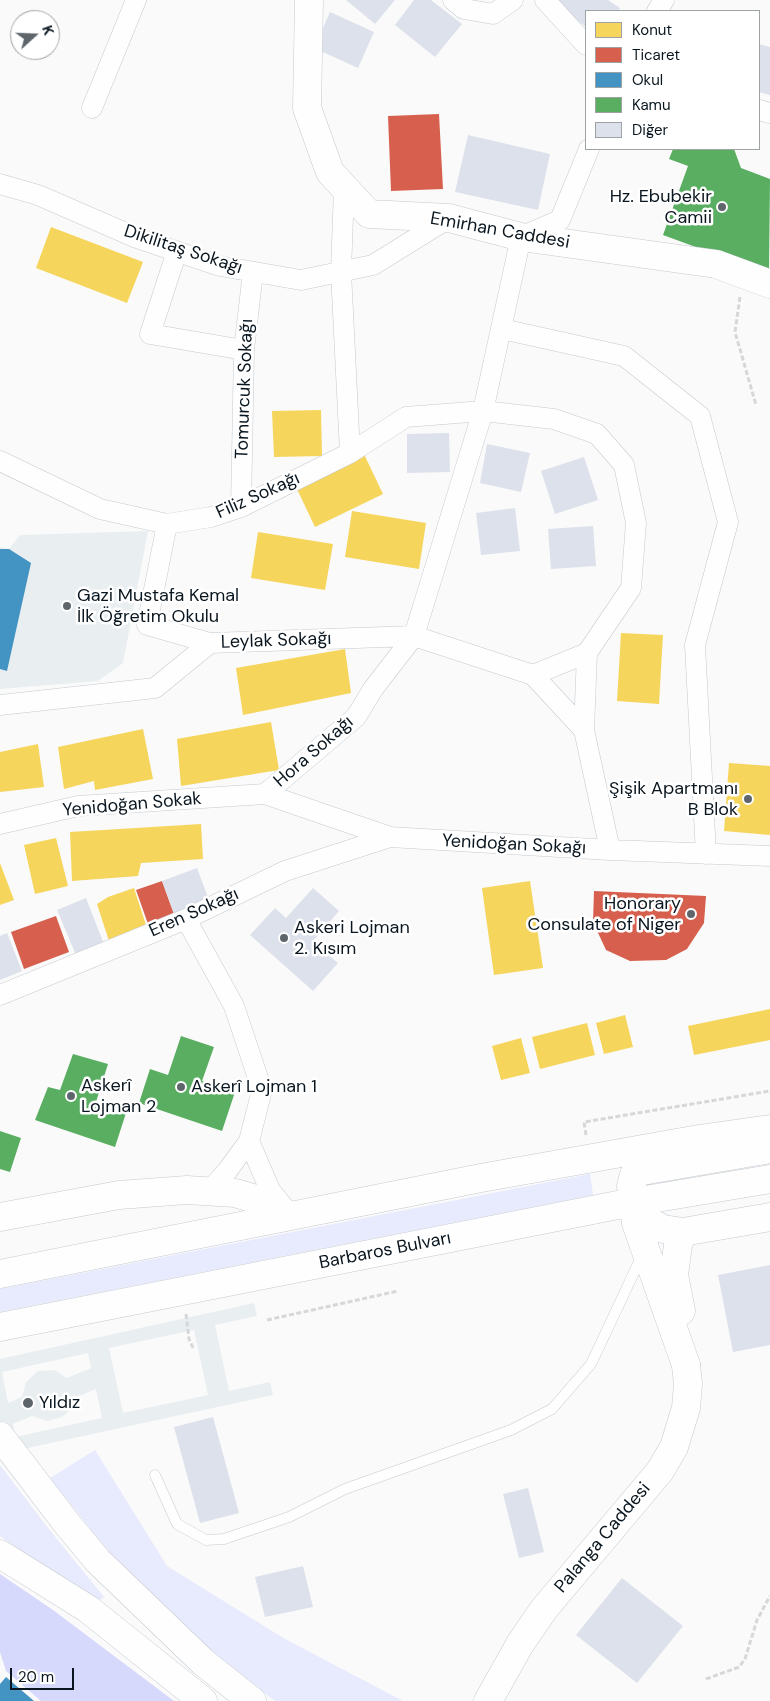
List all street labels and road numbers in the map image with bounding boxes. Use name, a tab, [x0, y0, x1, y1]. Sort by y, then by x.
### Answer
street label: Emirhan Caddesi	[429, 208, 571, 254]
street label: Dikilitaş Sokağı	[121, 221, 245, 279]
street label: Tomurcuk Sokağı	[232, 319, 258, 459]
street label: Filiz Sokağı	[213, 468, 303, 524]
street label: Leylak Sokağı	[220, 628, 332, 654]
street label: Hora Sokağı	[270, 712, 358, 792]
street label: Yenidoğan Sokak	[62, 788, 202, 822]
street label: Yenidoğan Sokağı	[441, 830, 587, 860]
street label: Eren Sokağı	[146, 884, 242, 942]
street label: Barbaros Bulvarı	[317, 1228, 453, 1274]
street label: Palanga Caddesi	[551, 1478, 655, 1598]

